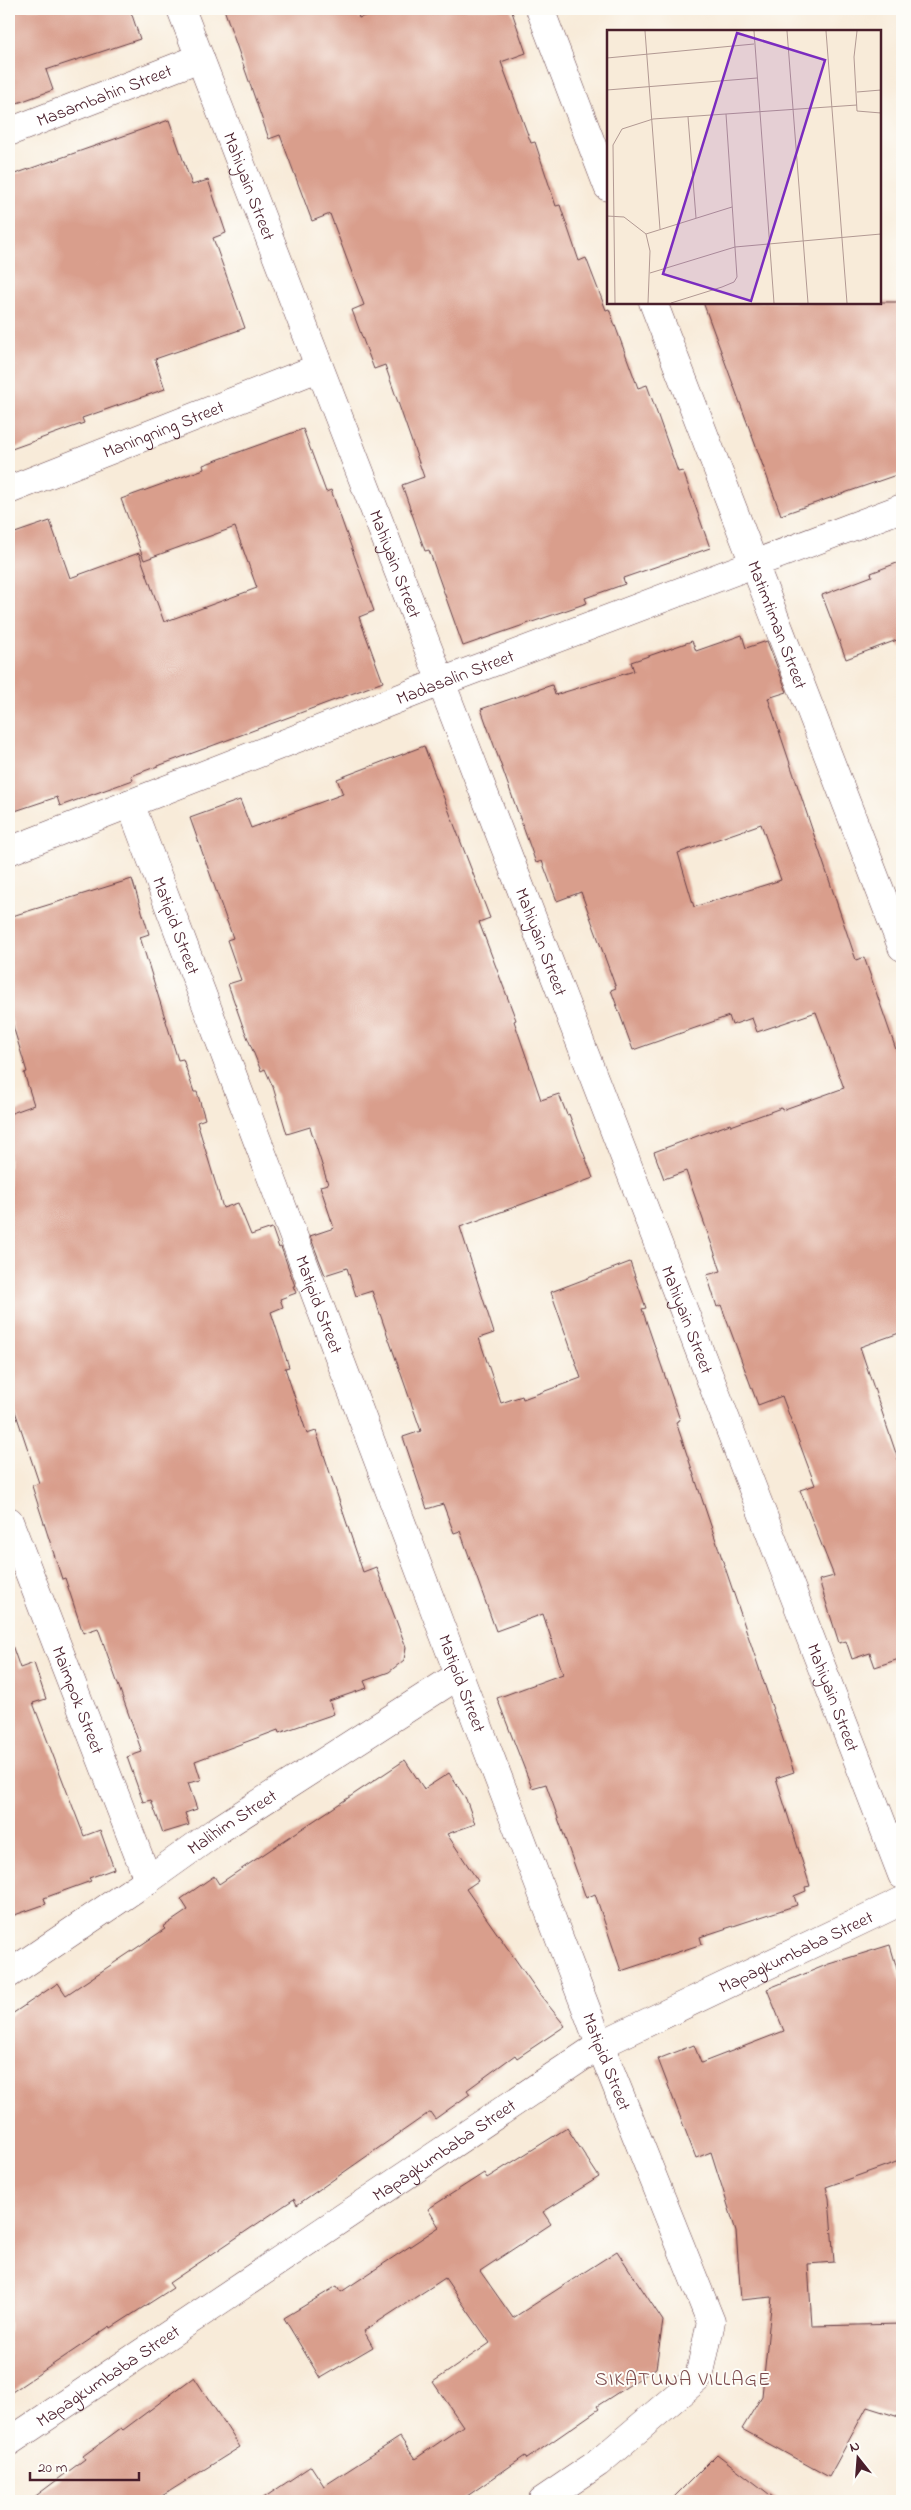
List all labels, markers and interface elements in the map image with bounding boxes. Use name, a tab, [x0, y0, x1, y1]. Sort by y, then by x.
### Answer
inset map	[607, 30, 881, 304]
street label: Masambahin Street	[33, 59, 176, 135]
street label: Mahiyain Street	[215, 129, 280, 245]
street label: Maningning Street	[99, 395, 229, 467]
street label: Mahiyain Street	[361, 507, 426, 623]
street label: Matimtiman Street	[739, 557, 812, 694]
street label: Madasalin Street	[393, 644, 519, 713]
street label: Matipid Street	[144, 873, 205, 979]
street label: Mahiyain Street	[507, 885, 572, 1001]
street label: Matipid Street	[287, 1252, 348, 1358]
street label: Mahiyain Street	[653, 1262, 718, 1378]
street label: Matipid Street	[430, 1631, 491, 1737]
street label: Mahiyain Street	[799, 1640, 864, 1756]
street label: Maimpok Street	[44, 1643, 109, 1759]
street label: Malihim Street	[183, 1784, 283, 1863]
street label: Mapagkumbaba Street	[715, 1905, 878, 2001]
street label: Matipid Street	[574, 2010, 636, 2115]
street label: Mapagkumbaba Street	[368, 2094, 522, 2209]
street label: Mapagkumbaba Street	[32, 2320, 186, 2435]
district label: SIKATUNA VILLAGE	[595, 2366, 771, 2395]
north arrow	[834, 2432, 884, 2482]
text: N	[847, 2436, 862, 2458]
scale bar	[30, 2450, 139, 2482]
text: 20 m	[38, 2457, 68, 2479]

